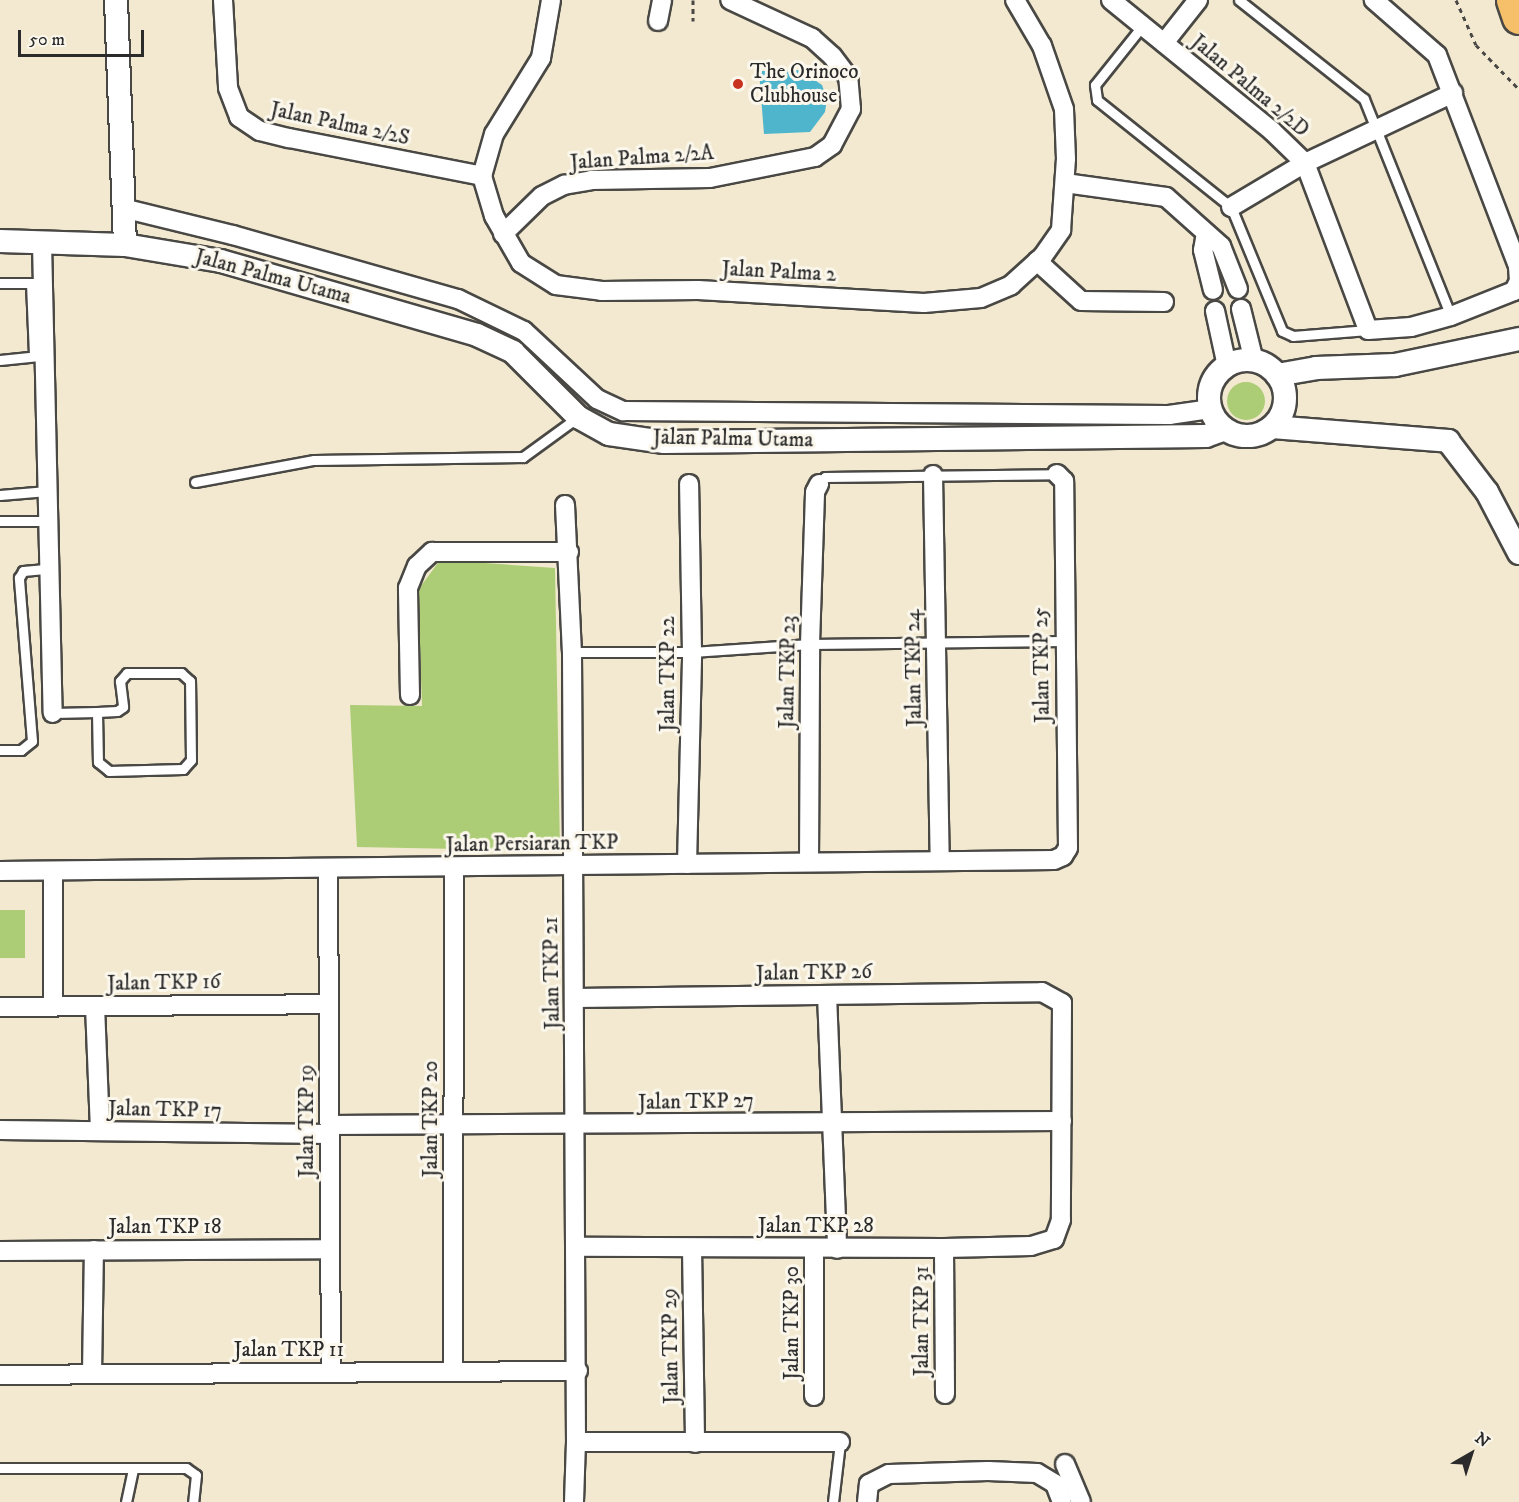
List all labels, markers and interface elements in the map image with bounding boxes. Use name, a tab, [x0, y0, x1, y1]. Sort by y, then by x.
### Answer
scale bar	[21, 18, 147, 56]
text: 50 m	[29, 29, 65, 51]
street label: Jalan Palma 2/2D	[1186, 29, 1314, 143]
place label: The Orinoco Clubhouse	[750, 59, 859, 109]
marker: The Orinoco Clubhouse	[731, 77, 745, 91]
street label: Jalan Palma 2/2S	[268, 97, 412, 151]
street label: Jalan Palma 2/2A	[569, 140, 715, 176]
street label: Jalan Palma Utama	[192, 244, 354, 310]
street label: Jalan Palma 2	[721, 256, 837, 288]
street label: Jalan Palma Utama	[653, 425, 813, 453]
street label: Jalan TKP 25	[1028, 607, 1056, 723]
street label: Jalan TKP 24	[900, 609, 928, 727]
street label: Jalan TKP 23	[774, 615, 802, 729]
street label: Jalan TKP 22	[655, 616, 681, 732]
street label: Jalan Persiaran TKP	[446, 830, 618, 858]
street label: Jalan TKP 21	[538, 916, 566, 1030]
street label: Jalan TKP 26	[756, 959, 872, 987]
street label: Jalan TKP 16	[107, 969, 221, 997]
street label: Jalan TKP 20	[418, 1061, 444, 1177]
street label: Jalan TKP 19	[294, 1064, 320, 1178]
street label: Jalan TKP 27	[638, 1088, 754, 1116]
street label: Jalan TKP 17	[108, 1096, 222, 1124]
street label: Jalan TKP 28	[758, 1213, 874, 1239]
street label: Jalan TKP 18	[108, 1214, 222, 1240]
street label: Jalan TKP 30	[779, 1266, 805, 1380]
street label: Jalan TKP 31	[909, 1266, 935, 1376]
street label: Jalan TKP 29	[657, 1288, 685, 1404]
street label: Jalan TKP 11	[234, 1337, 344, 1363]
north arrow	[1441, 1424, 1501, 1484]
text: N	[1471, 1428, 1494, 1452]

